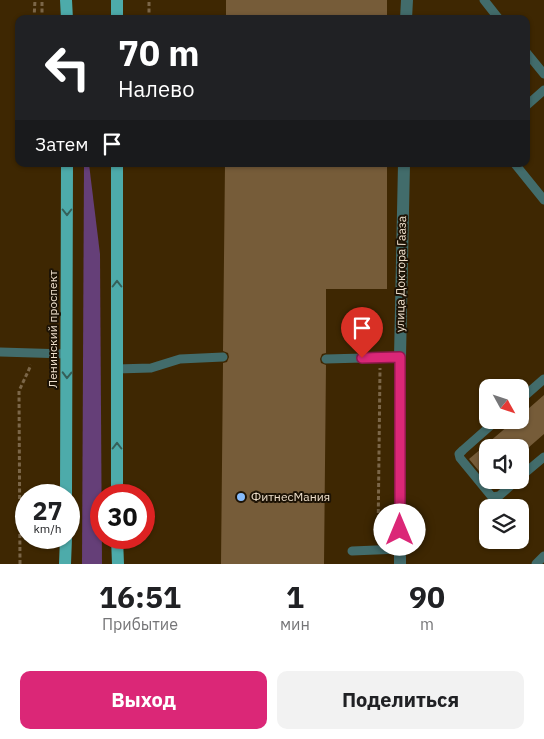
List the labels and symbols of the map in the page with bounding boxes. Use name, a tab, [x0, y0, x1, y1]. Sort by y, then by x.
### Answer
one-way arrow	[62, 209, 72, 217]
street label: улица Доктора Гааза	[392, 215, 409, 332]
street label: Ленинский проспект	[45, 270, 60, 388]
one-way arrow	[112, 280, 122, 288]
pin	[341, 307, 383, 358]
one-way arrow	[62, 372, 72, 379]
north arrow	[479, 379, 529, 429]
one-way arrow	[112, 442, 122, 450]
speed limit sign: 30	[90, 484, 155, 549]
place label: ФитнесМания	[251, 489, 330, 504]
marker: ФитнесМания	[235, 491, 247, 503]
position arrow	[373, 503, 425, 555]

